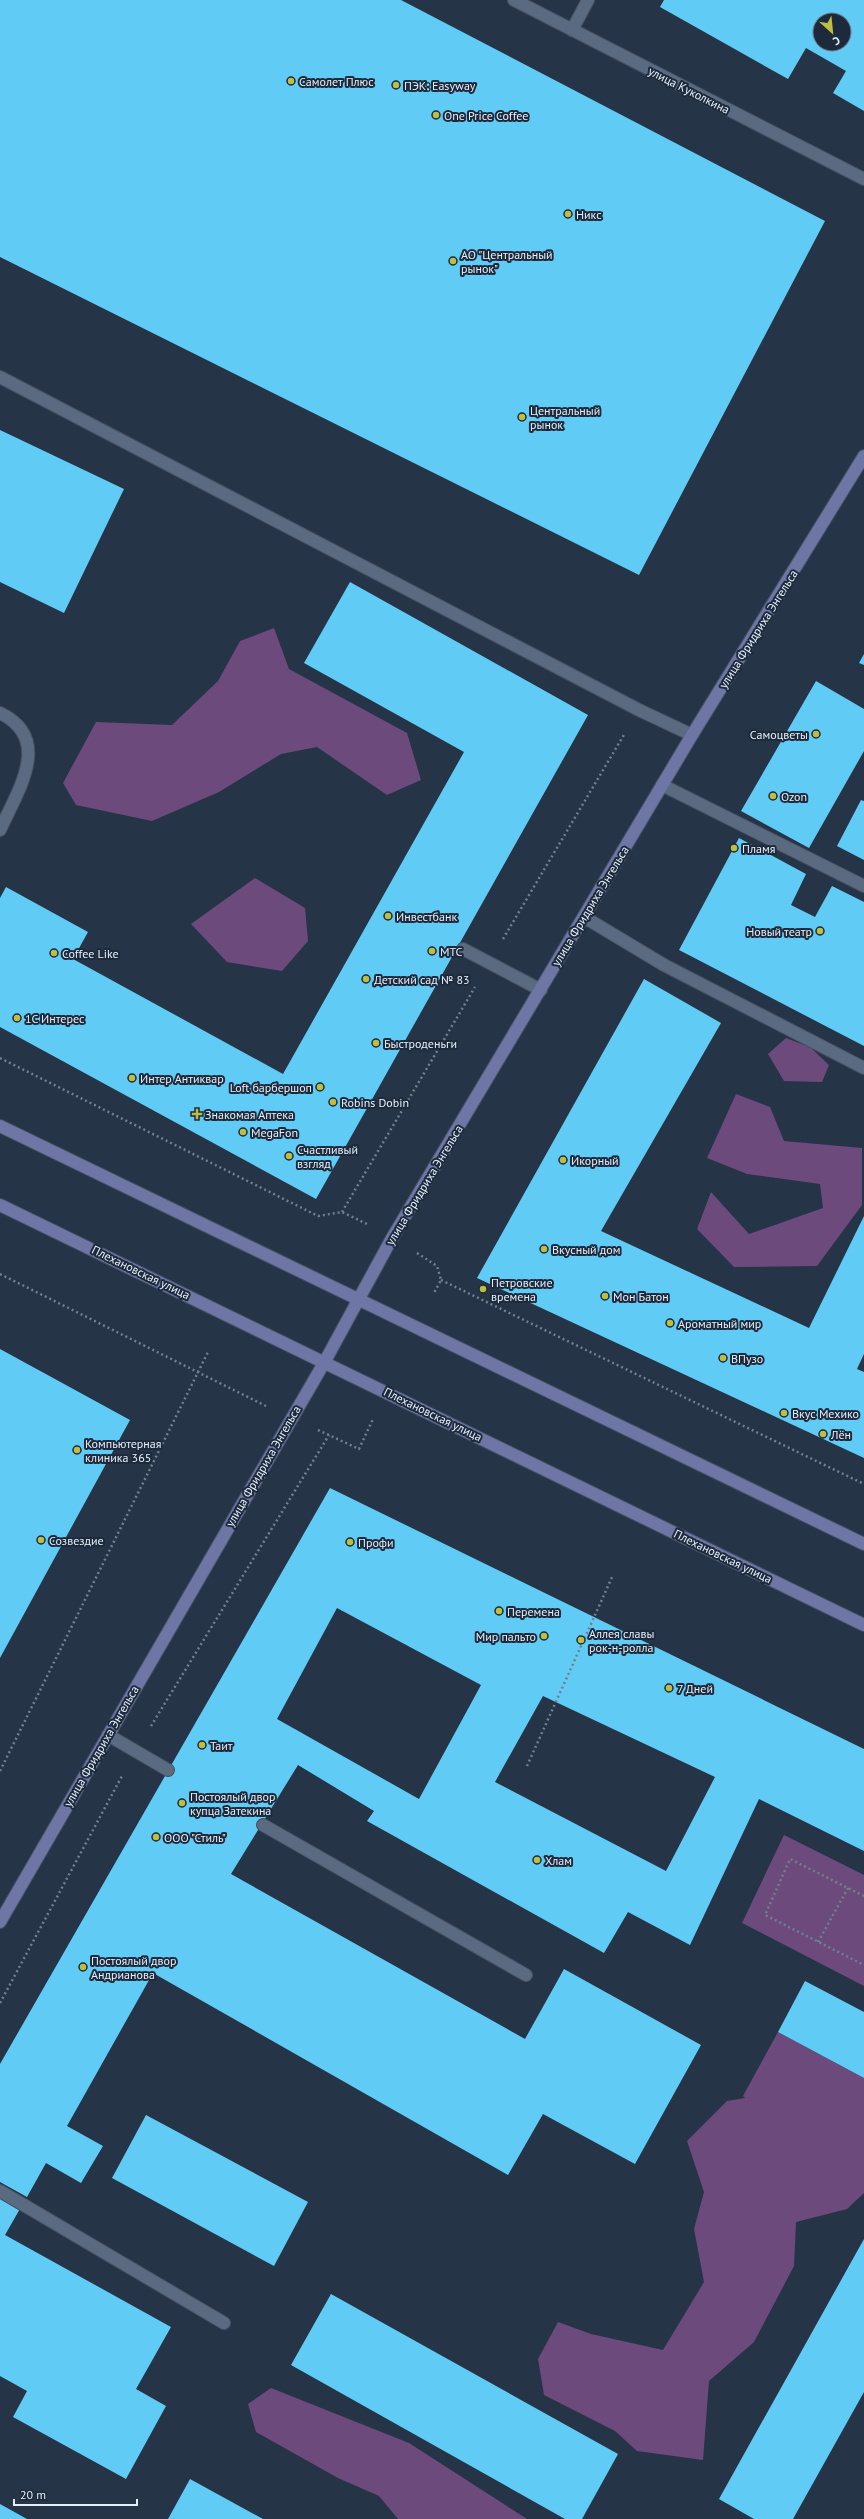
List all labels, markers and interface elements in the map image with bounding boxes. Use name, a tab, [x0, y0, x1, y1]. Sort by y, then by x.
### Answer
north arrow	[812, 12, 852, 52]
text: С	[831, 33, 842, 49]
street label: улица Куколкина	[646, 63, 732, 117]
place label: Самолет Плюс	[299, 74, 374, 89]
marker: Самолет Плюс	[286, 76, 296, 86]
place label: ПЭК: Easyway	[404, 78, 476, 93]
marker: ПЭК: Easyway	[391, 80, 401, 90]
place label: One Price Coffee	[444, 108, 528, 123]
marker: One Price Coffee	[431, 110, 441, 120]
place label: Никс	[576, 207, 602, 222]
marker: Никс	[563, 209, 573, 219]
place label: АО "Центральный рынок"	[461, 247, 553, 276]
marker: АО "Центральный рынок"	[448, 256, 458, 266]
place label: Центральный рынок	[530, 403, 600, 432]
marker: Центральный рынок	[517, 412, 527, 422]
street label: улица Фридриха Энгельса	[715, 567, 801, 691]
place label: Самоцветы	[750, 727, 808, 742]
marker: Самоцветы	[811, 729, 821, 739]
place label: Ozon	[781, 789, 807, 804]
marker: Ozon	[768, 791, 778, 801]
place label: Пламя	[742, 841, 775, 856]
street label: улица Фридриха Энгельса	[548, 843, 632, 969]
marker: Пламя	[729, 843, 739, 853]
place label: Инвестбанк	[396, 909, 457, 924]
marker: Инвестбанк	[383, 911, 393, 921]
place label: Новый театр	[746, 924, 812, 939]
marker: Новый театр	[815, 926, 825, 936]
place label: МТС	[440, 944, 463, 959]
place label: Coffee Like	[62, 946, 119, 961]
marker: МТС	[427, 946, 437, 956]
marker: Coffee Like	[49, 948, 59, 958]
place label: Детский сад № 83	[374, 972, 470, 987]
marker: Детский сад № 83	[361, 974, 371, 984]
place label: 1С Интерес	[25, 1011, 85, 1026]
marker: 1С Интерес	[12, 1013, 22, 1023]
place label: Быстроденьги	[384, 1036, 457, 1051]
marker: Быстроденьги	[371, 1038, 381, 1048]
place label: Интер Антиквар	[140, 1071, 224, 1086]
marker: Интер Антиквар	[127, 1073, 137, 1083]
place label: Loft барбершоп	[230, 1080, 312, 1095]
marker: Loft барбершоп	[315, 1082, 325, 1092]
place label: Robins Dobin	[341, 1095, 409, 1110]
marker: Robins Dobin	[328, 1097, 338, 1107]
place label: Знакомая Аптека	[205, 1107, 294, 1122]
marker: Знакомая Аптека	[192, 1109, 202, 1119]
street label: улица Фридриха Энгельса	[382, 1122, 466, 1248]
place label: MegaFon	[251, 1125, 298, 1140]
marker: MegaFon	[238, 1127, 248, 1137]
place label: Счастливый взгляд	[297, 1142, 358, 1171]
marker: Счастливый взгляд	[284, 1151, 294, 1161]
place label: Икорный	[571, 1153, 619, 1168]
marker: Икорный	[558, 1155, 568, 1165]
street label: Плехановская улица	[89, 1242, 193, 1302]
place label: Вкусный дом	[552, 1242, 621, 1257]
marker: Вкусный дом	[539, 1244, 549, 1254]
place label: Петровские времена	[491, 1275, 553, 1304]
marker: Петровские времена	[478, 1284, 488, 1294]
place label: Мон Батон	[613, 1289, 669, 1304]
marker: Мон Батон	[600, 1291, 610, 1301]
place label: Ароматный мир	[678, 1316, 761, 1331]
marker: Ароматный мир	[665, 1318, 675, 1328]
place label: ВПузо	[731, 1351, 763, 1366]
marker: ВПузо	[718, 1353, 728, 1363]
street label: Плехановская улица	[381, 1384, 485, 1444]
street label: улица Фридриха Энгельса	[222, 1403, 304, 1529]
place label: Вкус Мехико	[792, 1406, 859, 1421]
marker: Вкус Мехико	[779, 1408, 789, 1418]
place label: Лён	[830, 1427, 851, 1442]
marker: Лён	[818, 1429, 828, 1439]
place label: Компьютерная клиника 365	[85, 1436, 161, 1465]
marker: Компьютерная клиника 365	[72, 1445, 82, 1455]
street label: Плехановская улица	[671, 1526, 775, 1586]
place label: Созвездие	[49, 1533, 104, 1548]
marker: Созвездие	[36, 1535, 46, 1545]
place label: Профи	[358, 1535, 394, 1550]
marker: Профи	[345, 1537, 355, 1547]
place label: Перемена	[507, 1604, 560, 1619]
marker: Перемена	[494, 1606, 504, 1616]
place label: Аллея славы рок-н-ролла	[589, 1626, 654, 1655]
place label: Мир пальто	[476, 1629, 536, 1644]
marker: Мир пальто	[539, 1631, 549, 1641]
marker: Аллея славы рок-н-ролла	[576, 1635, 586, 1645]
place label: 7 Дней	[677, 1681, 713, 1696]
street label: улица Фридриха Энгельса	[60, 1683, 142, 1809]
marker: 7 Дней	[664, 1683, 674, 1693]
place label: Таит	[210, 1738, 233, 1753]
marker: Таит	[197, 1740, 207, 1750]
place label: Постоялый двор купца Затекина	[190, 1789, 275, 1818]
marker: Постоялый двор купца Затекина	[177, 1798, 187, 1808]
place label: ООО "Стиль"	[164, 1830, 226, 1845]
marker: ООО "Стиль"	[151, 1832, 161, 1842]
place label: Хлам	[545, 1853, 572, 1868]
marker: Хлам	[532, 1855, 542, 1865]
place label: Постоялый двор Андрианова	[91, 1953, 176, 1982]
marker: Постоялый двор Андрианова	[78, 1962, 88, 1972]
scale bar	[14, 2481, 137, 2507]
text: 20 m	[20, 2487, 46, 2502]

